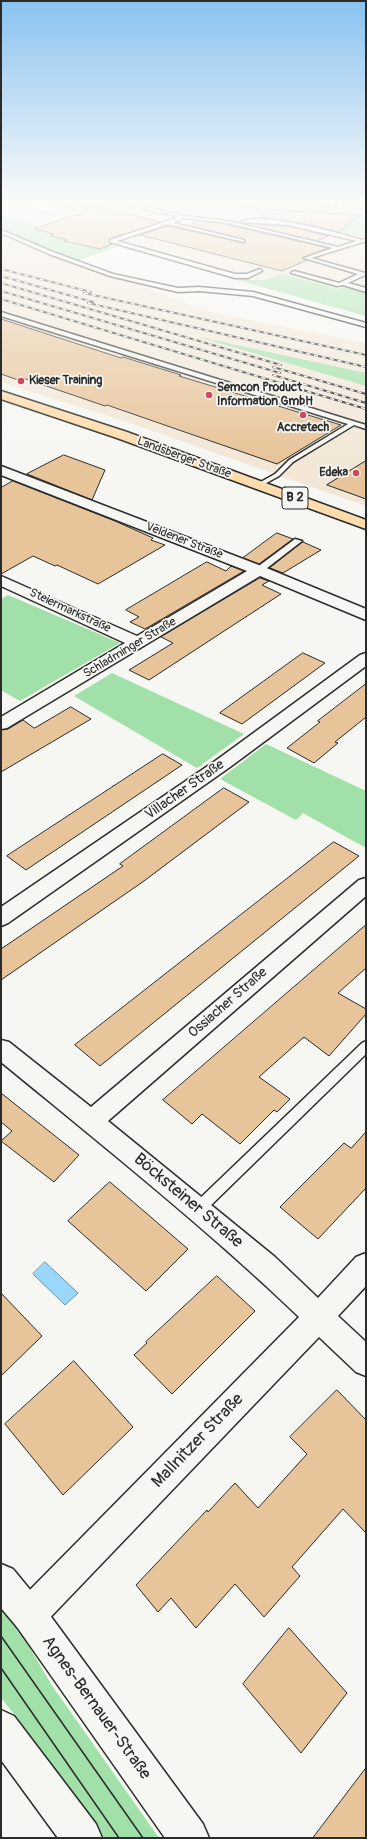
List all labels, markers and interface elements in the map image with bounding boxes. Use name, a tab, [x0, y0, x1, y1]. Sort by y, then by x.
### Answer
place label: Kieser Training	[29, 374, 102, 388]
marker: Kieser Training	[16, 376, 26, 386]
place label: Semcon Product Information GmbH	[217, 381, 313, 409]
marker: Semcon Product Information GmbH	[204, 390, 214, 400]
marker: Accretech	[298, 410, 308, 420]
place label: Accretech	[277, 421, 329, 435]
street label: Landsberger Straße	[135, 434, 233, 482]
place label: Edeka	[319, 466, 348, 480]
marker: Edeka	[351, 468, 361, 478]
road number: B 2	[282, 487, 308, 509]
street label: Veldener Straße	[143, 520, 225, 562]
street label: Steiermarkstraße	[27, 586, 113, 636]
street label: Schladminger Straße	[81, 615, 179, 681]
street label: Villacher Straße	[142, 757, 228, 823]
street label: Ossiacher Straße	[185, 964, 271, 1042]
street label: Böcksteiner Straße	[129, 1149, 247, 1253]
street label: Mallnitzer Straße	[148, 1390, 248, 1492]
street label: Agnes-Bernauer-Straße	[37, 1632, 155, 1784]

